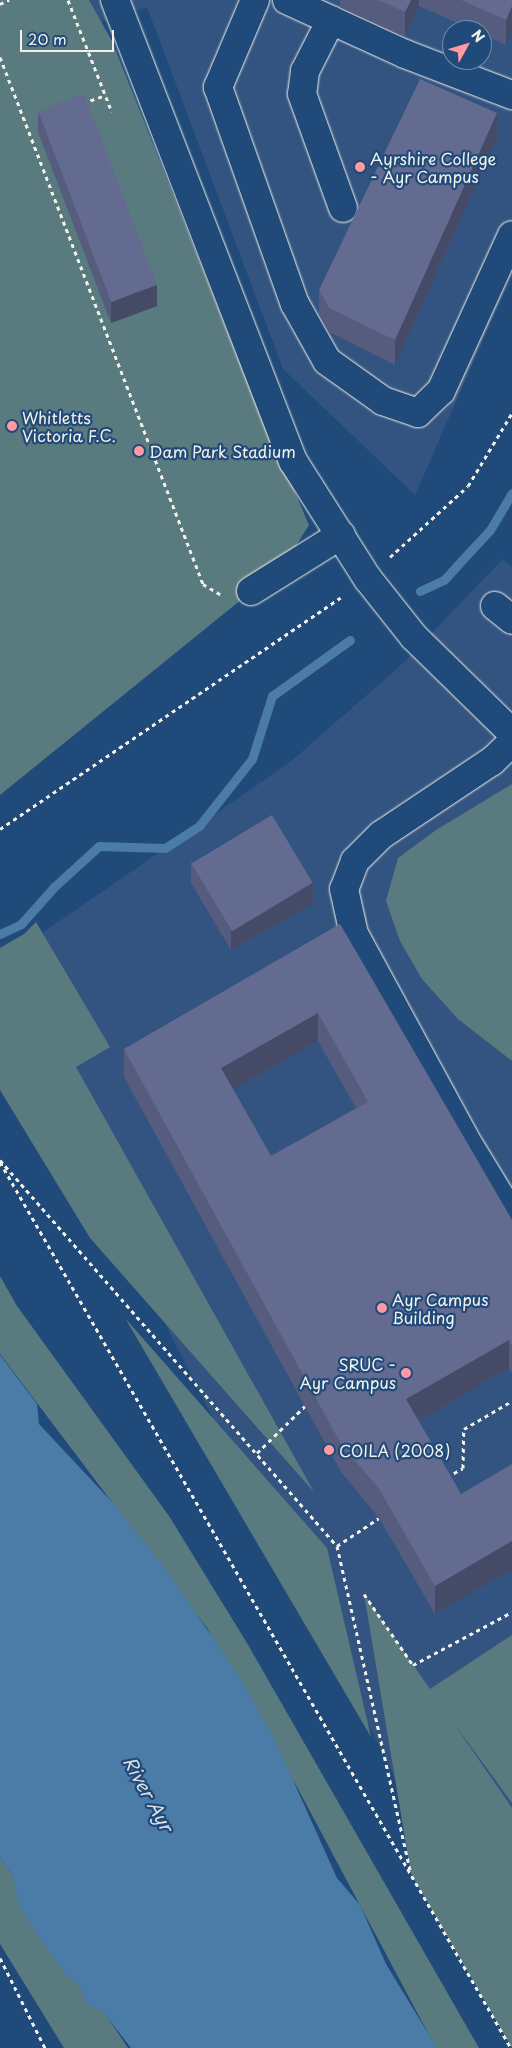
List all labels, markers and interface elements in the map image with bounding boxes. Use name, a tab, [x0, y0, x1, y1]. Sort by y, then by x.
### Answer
scale bar	[22, 20, 116, 52]
north arrow	[442, 20, 492, 70]
text: N	[467, 25, 490, 47]
text: 20 m	[28, 27, 67, 50]
place label: Ayrshire College - Ayr Campus	[370, 148, 497, 186]
marker: Ayrshire College - Ayr Campus	[354, 161, 366, 173]
place label: Whitletts Victoria F.C.	[22, 407, 116, 445]
marker: Whitletts Victoria F.C.	[6, 420, 18, 432]
place label: Dam Park Stadium	[149, 441, 295, 461]
marker: Dam Park Stadium	[133, 445, 145, 457]
place label: Ayr Campus Building	[392, 1289, 489, 1327]
marker: Ayr Campus Building	[376, 1302, 388, 1314]
place label: SRUC - Ayr Campus	[299, 1354, 396, 1392]
marker: SRUC - Ayr Campus	[400, 1367, 412, 1379]
place label: COILA (2008)	[339, 1440, 451, 1460]
marker: COILA (2008)	[323, 1444, 335, 1456]
water label: River Ayr	[119, 1753, 177, 1835]

